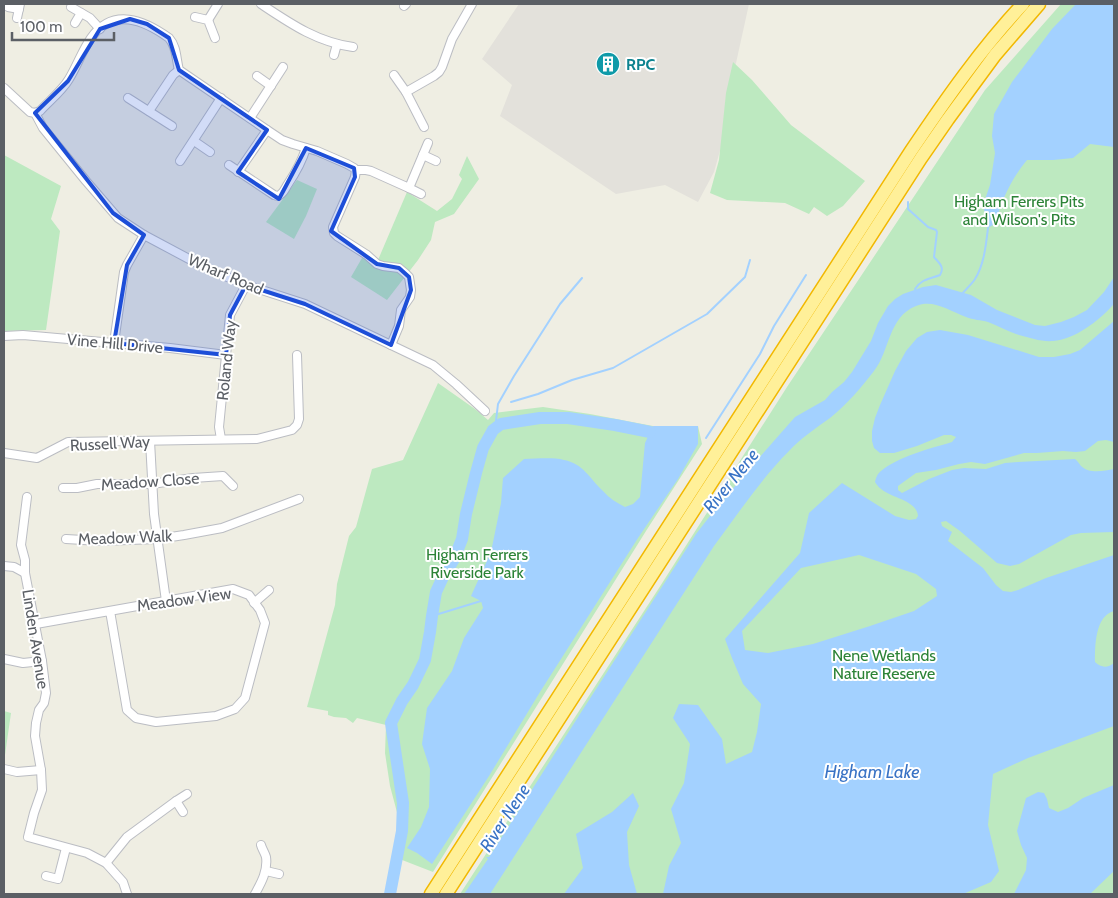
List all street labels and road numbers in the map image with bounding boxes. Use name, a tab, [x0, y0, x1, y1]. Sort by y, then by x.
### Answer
street label: Wharf Road	[185, 250, 266, 299]
street label: Roland Way	[213, 319, 240, 401]
street label: Vine Hill Drive	[66, 330, 164, 357]
street label: Russell Way	[69, 432, 151, 455]
street label: Meadow Close	[100, 469, 200, 494]
street label: Meadow Walk	[77, 526, 173, 549]
street label: Meadow View	[136, 583, 233, 616]
street label: Linden Avenue	[18, 588, 53, 690]

